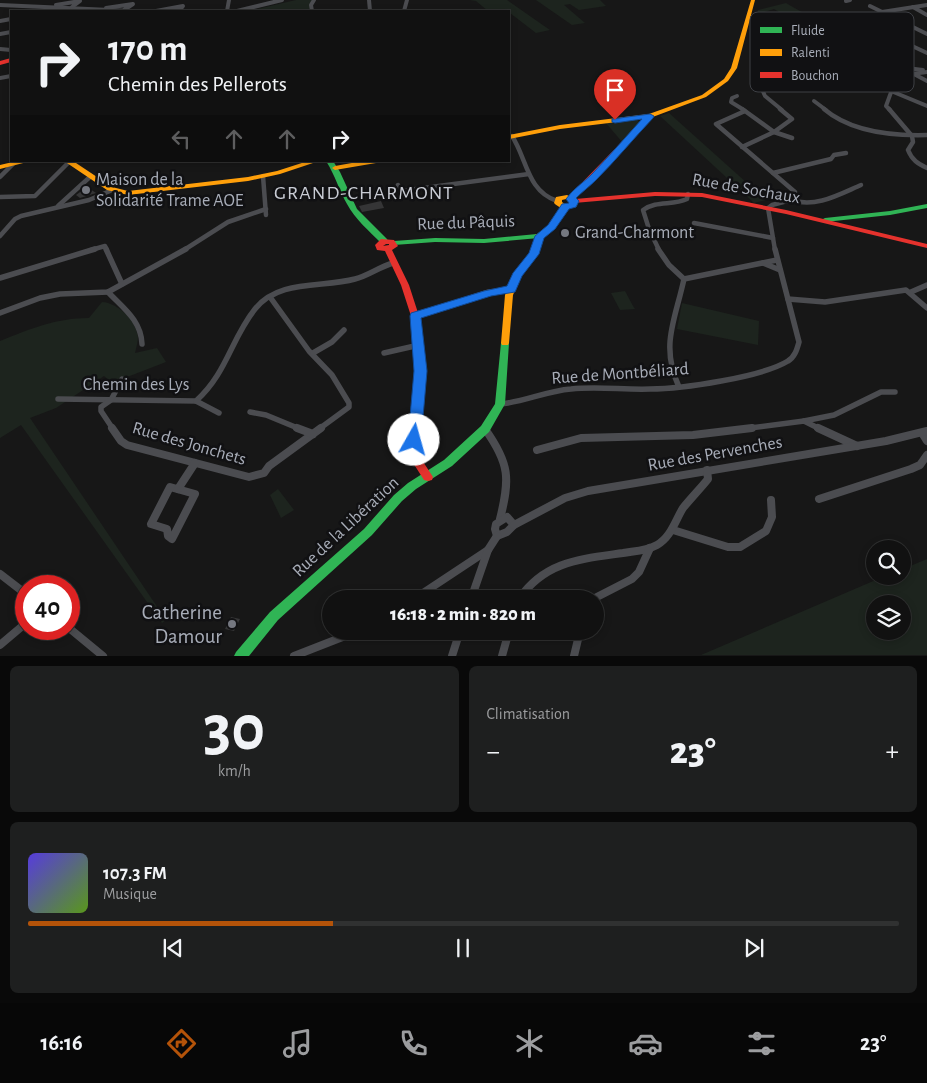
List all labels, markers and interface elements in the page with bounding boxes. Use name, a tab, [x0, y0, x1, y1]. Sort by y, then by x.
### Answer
legend	[750, 12, 914, 92]
text: Fluide	[791, 24, 825, 38]
icon: right	[25, 30, 90, 95]
text: 170 m	[108, 32, 188, 67]
text: Ralenti	[791, 46, 830, 60]
pin	[594, 69, 636, 120]
text: Bouchon	[791, 69, 839, 83]
text: Chemin des Pellerots	[108, 73, 287, 95]
icon: arrive	[601, 76, 629, 104]
icon: left	[167, 125, 195, 153]
icon: ahead	[220, 125, 248, 153]
icon: ahead	[273, 125, 301, 153]
icon: right	[326, 125, 354, 153]
place label: Maison de la Solidarité Trame AOE	[96, 171, 244, 210]
street label: Rue de Sochaux	[691, 171, 802, 207]
district label: GRAND-CHARMONT	[274, 183, 454, 203]
marker: Maison de la Solidarité Trame AOE	[80, 184, 92, 196]
street label: Rue du Pâquis	[417, 212, 515, 234]
place label: Grand-Charmont	[575, 224, 694, 242]
marker: Grand-Charmont	[559, 227, 571, 239]
street label: Rue de Montbéliard	[551, 360, 689, 388]
street label: Chemin des Lys	[83, 376, 189, 394]
position arrow	[387, 413, 439, 465]
street label: Rue des Jonchets	[130, 419, 248, 469]
street label: Rue des Pervenches	[646, 433, 784, 475]
street label: Rue de la Libération	[289, 473, 403, 581]
map controls	[866, 540, 911, 640]
button: search	[866, 540, 911, 585]
speed limit sign: 40	[15, 575, 80, 640]
button: layers	[866, 595, 911, 640]
place label: Catherine Damour	[142, 602, 222, 647]
text: 16:18 · 2 min · 820 m	[390, 605, 536, 624]
marker: Catherine Damour	[226, 618, 238, 630]
text: 30	[203, 697, 265, 762]
text: Climatisation	[487, 706, 570, 722]
text: 23°	[670, 733, 716, 771]
text: −	[487, 738, 500, 766]
text: +	[886, 738, 899, 766]
text: km/h	[218, 763, 251, 779]
text: 107.3 FM	[103, 864, 167, 883]
text: Musique	[103, 886, 157, 902]
icon: previous	[159, 934, 187, 962]
icon: pause	[449, 934, 477, 962]
icon: next	[740, 934, 768, 962]
icon: directions	[164, 1026, 199, 1061]
icon: music	[280, 1026, 315, 1061]
icon: phone	[396, 1026, 431, 1061]
icon: climate	[512, 1026, 547, 1061]
icon: car	[628, 1026, 663, 1061]
icon: filters	[744, 1026, 779, 1061]
text: 16:16	[41, 1032, 83, 1054]
text: 23°	[860, 1032, 886, 1054]

